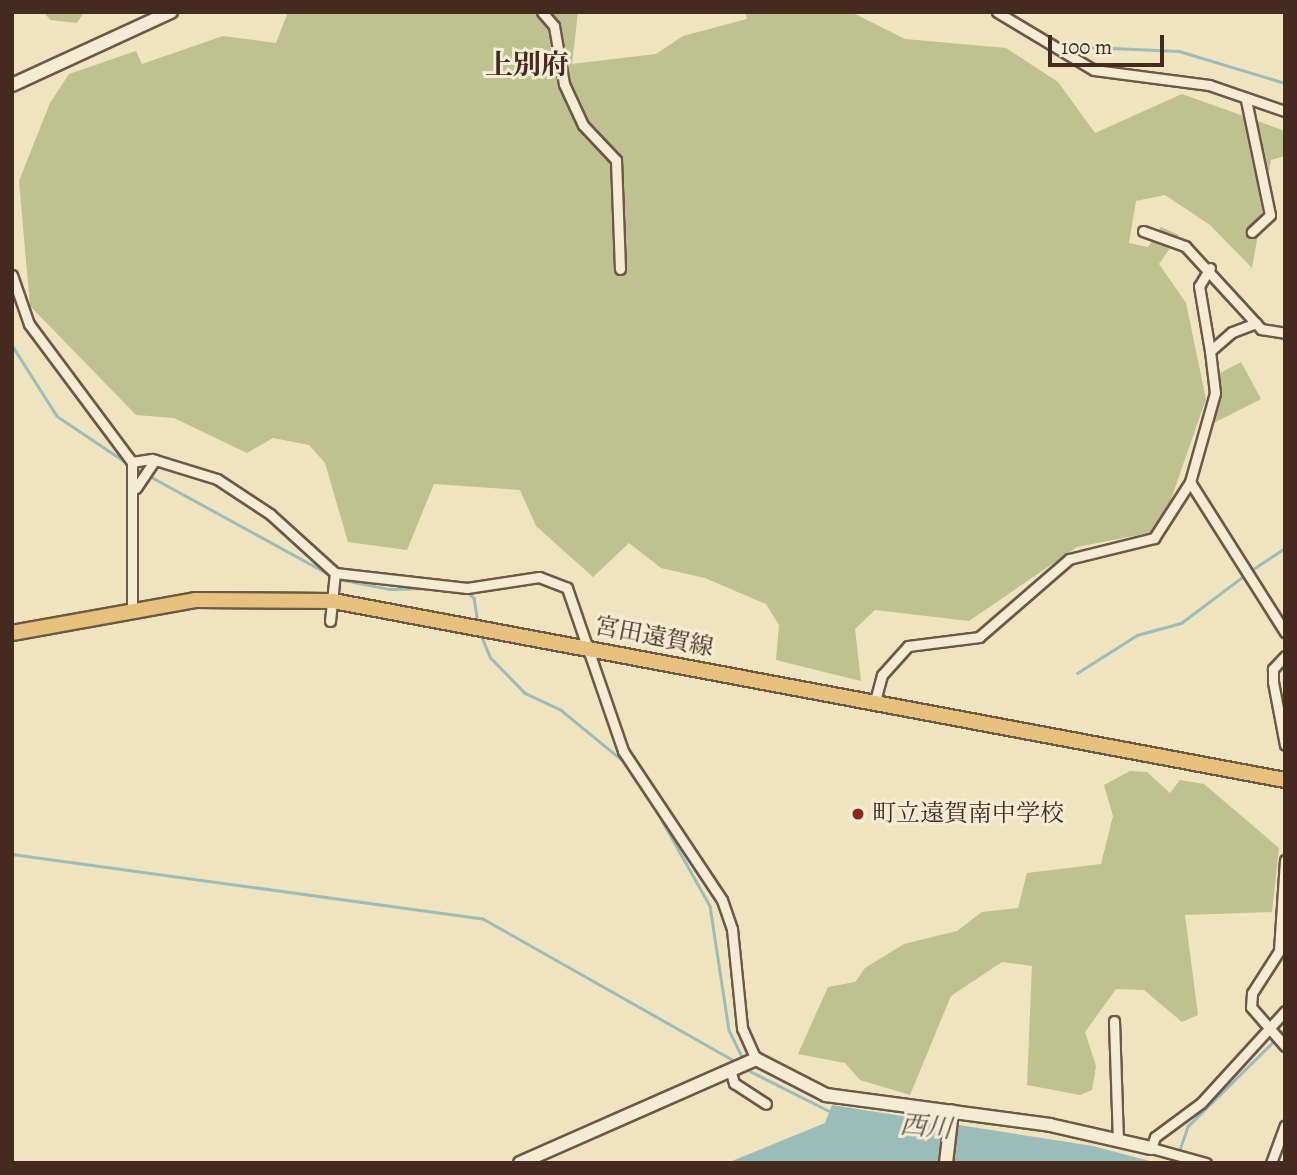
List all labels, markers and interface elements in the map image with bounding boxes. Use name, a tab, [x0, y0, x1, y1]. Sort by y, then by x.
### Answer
scale bar	[1052, 21, 1168, 65]
text: 100 m	[1061, 33, 1112, 61]
district label: 上別府	[485, 48, 569, 82]
street label: 宮田遠賀線	[592, 611, 716, 663]
place label: 町立遠賀南中学校	[872, 800, 1064, 828]
marker: 町立遠賀南中学校	[850, 806, 866, 822]
water label: 西川	[899, 1109, 953, 1145]

